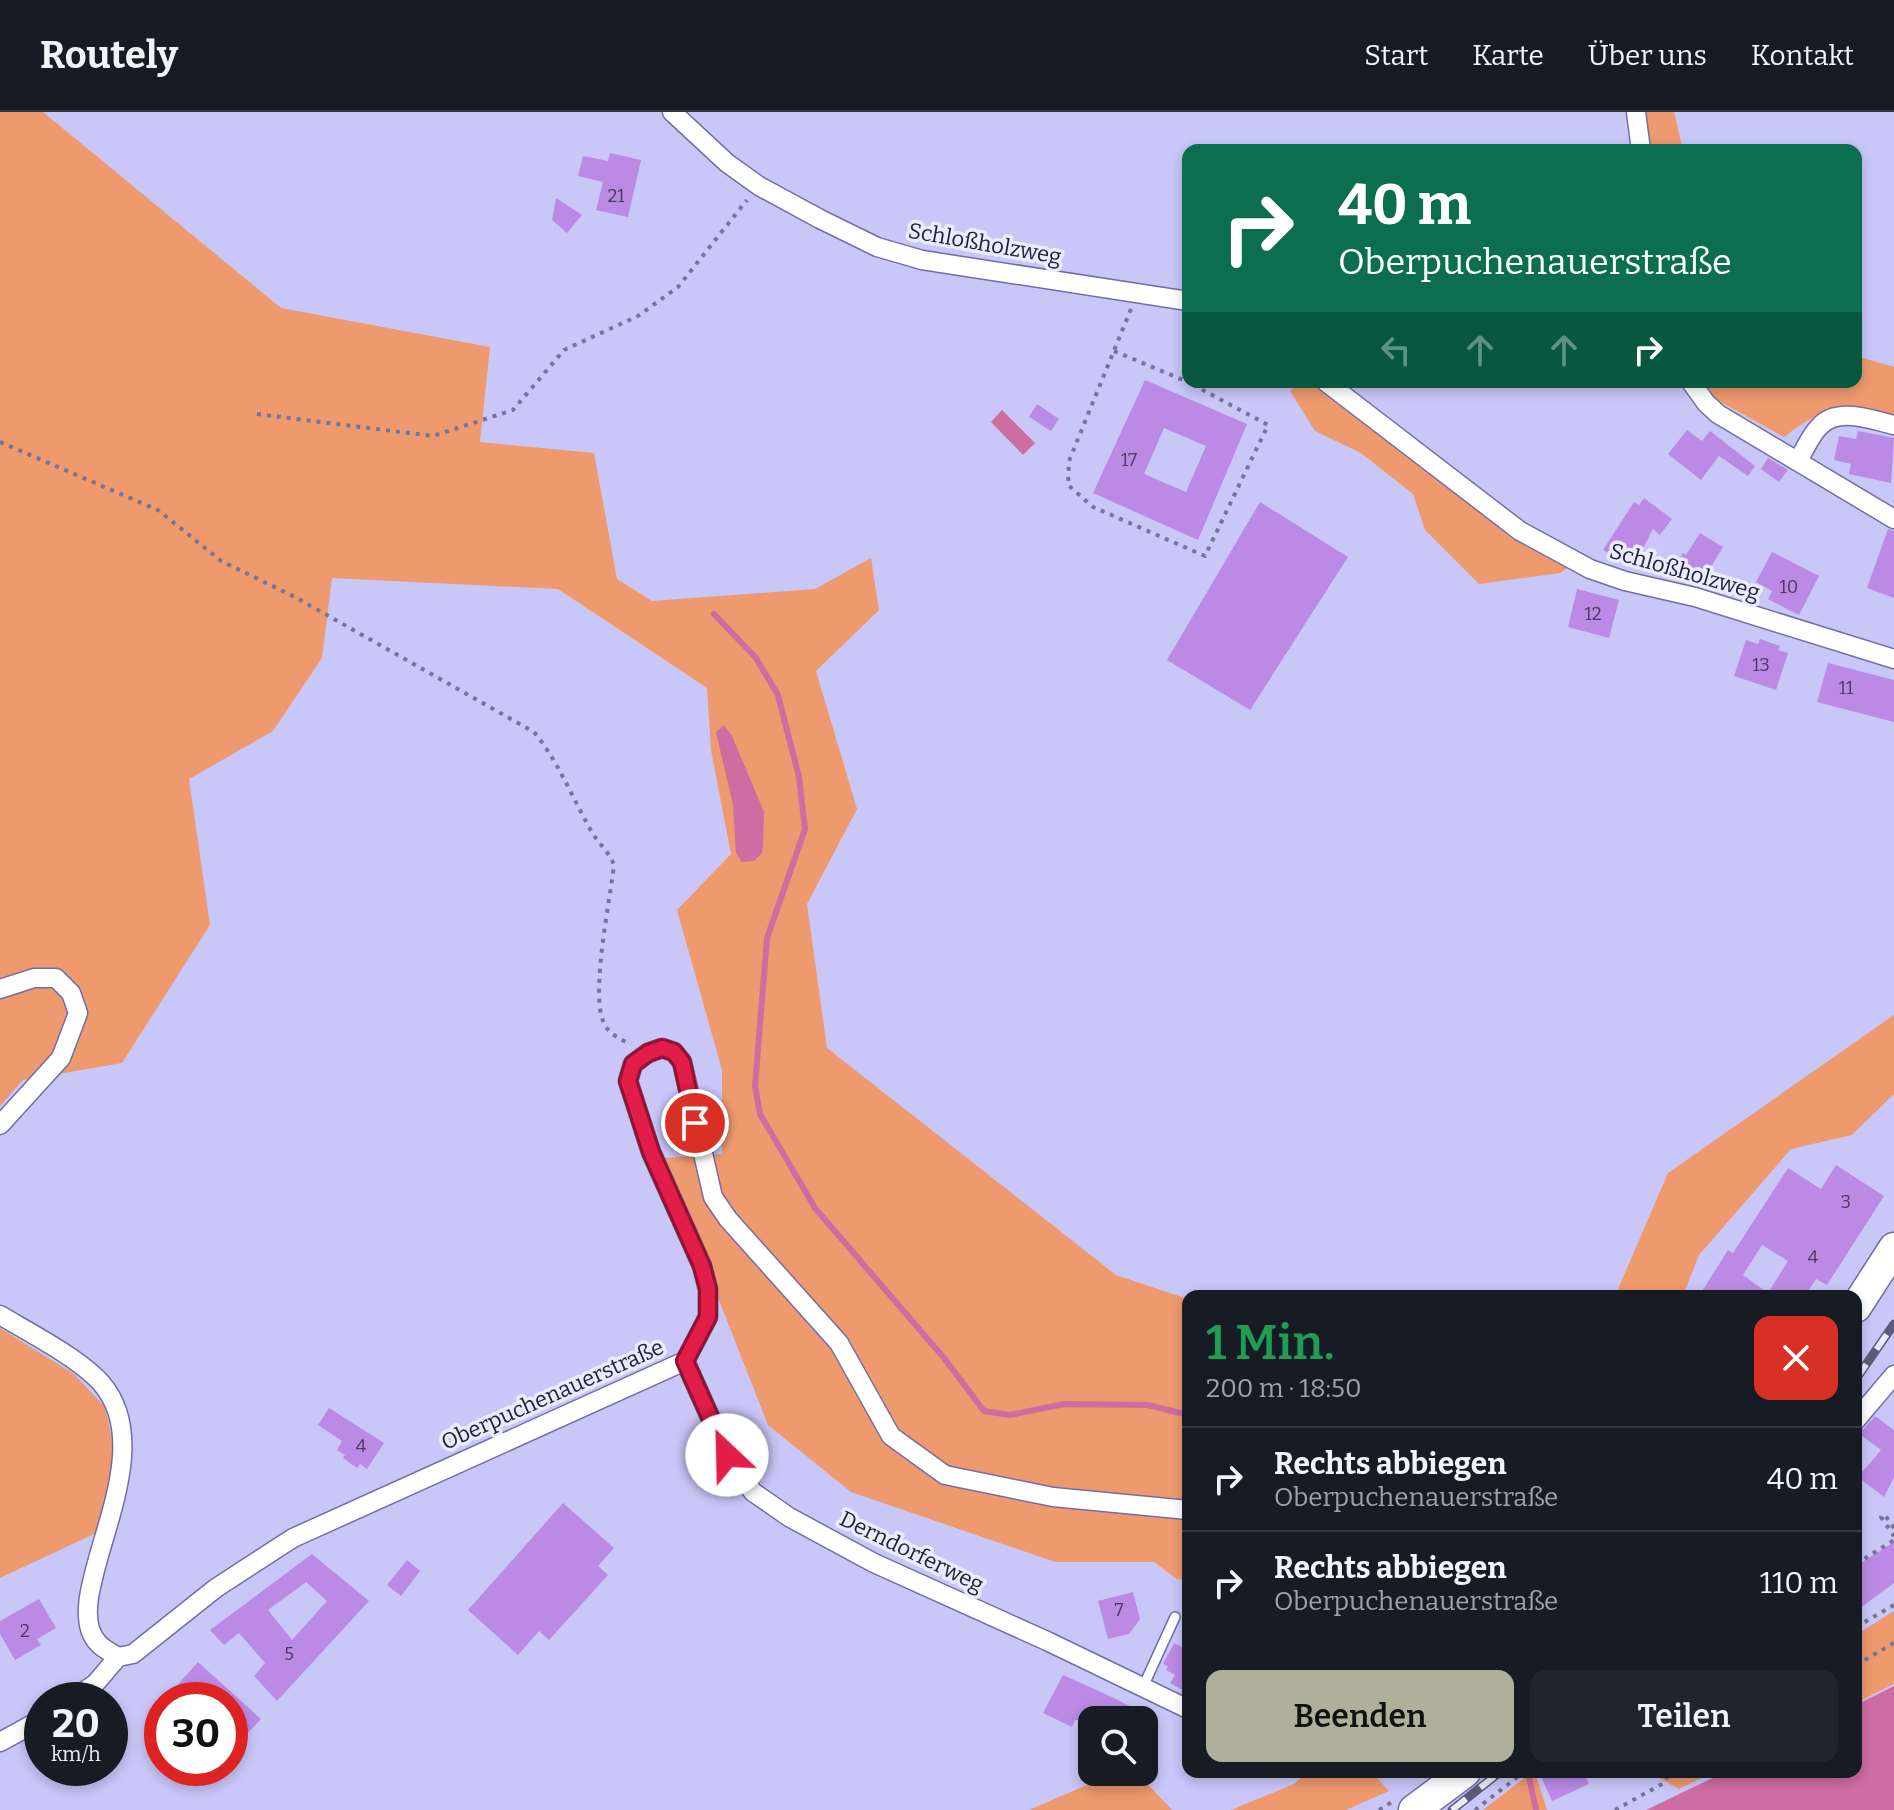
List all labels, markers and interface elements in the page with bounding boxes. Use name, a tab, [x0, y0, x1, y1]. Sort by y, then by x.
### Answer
text: Routely	[40, 32, 178, 78]
text: Start	[1364, 39, 1428, 72]
text: Karte	[1472, 39, 1544, 72]
text: Über uns	[1588, 39, 1707, 72]
text: Kontakt	[1751, 39, 1854, 72]
text: 40 m	[1338, 172, 1471, 239]
icon: right	[1206, 176, 1310, 280]
house number: 21	[607, 185, 625, 207]
street label: Schloßholzweg	[906, 217, 1064, 270]
text: Oberpuchenauerstraße	[1338, 240, 1732, 284]
icon: left	[1374, 328, 1418, 372]
icon: ahead	[1458, 328, 1502, 372]
icon: ahead	[1542, 328, 1586, 372]
icon: right	[1626, 328, 1670, 372]
house number: 17	[1121, 449, 1137, 471]
street label: Schloßholzweg	[1607, 537, 1763, 606]
house number: 10	[1780, 576, 1798, 598]
house number: 12	[1584, 603, 1602, 625]
house number: 13	[1752, 654, 1770, 676]
house number: 11	[1839, 677, 1854, 699]
pin	[661, 1089, 729, 1157]
icon: arrive	[673, 1101, 717, 1145]
house number: 3	[1841, 1191, 1851, 1213]
house number: 4	[1808, 1246, 1819, 1268]
text: 1 Min.	[1206, 1314, 1335, 1372]
button: close	[1754, 1316, 1838, 1400]
street label: Oberpuchenauerstraße	[437, 1333, 668, 1456]
text: 200 m · 18:50	[1206, 1373, 1362, 1404]
position arrow	[685, 1413, 769, 1497]
house number: 4	[356, 1435, 367, 1457]
text: Rechts abbiegen	[1274, 1446, 1507, 1482]
icon: right	[1206, 1457, 1250, 1501]
text: 40 m	[1767, 1461, 1838, 1497]
text: Oberpuchenauerstraße	[1274, 1482, 1558, 1513]
street label: Derndorferweg	[835, 1505, 988, 1598]
text: Rechts abbiegen	[1274, 1550, 1507, 1586]
icon: right	[1206, 1561, 1250, 1605]
text: 110 m	[1760, 1565, 1838, 1601]
text: Oberpuchenauerstraße	[1274, 1586, 1558, 1617]
house number: 7	[1114, 1599, 1124, 1621]
house number: 2	[20, 1620, 30, 1642]
house number: 5	[284, 1643, 294, 1665]
button: Beenden	[1206, 1670, 1514, 1762]
button: Teilen	[1530, 1670, 1838, 1762]
speed limit sign: 30	[144, 1682, 248, 1786]
text: 20	[52, 1700, 100, 1748]
map controls	[1078, 1706, 1158, 1786]
button: search	[1078, 1706, 1158, 1786]
text: km/h	[51, 1742, 101, 1766]

